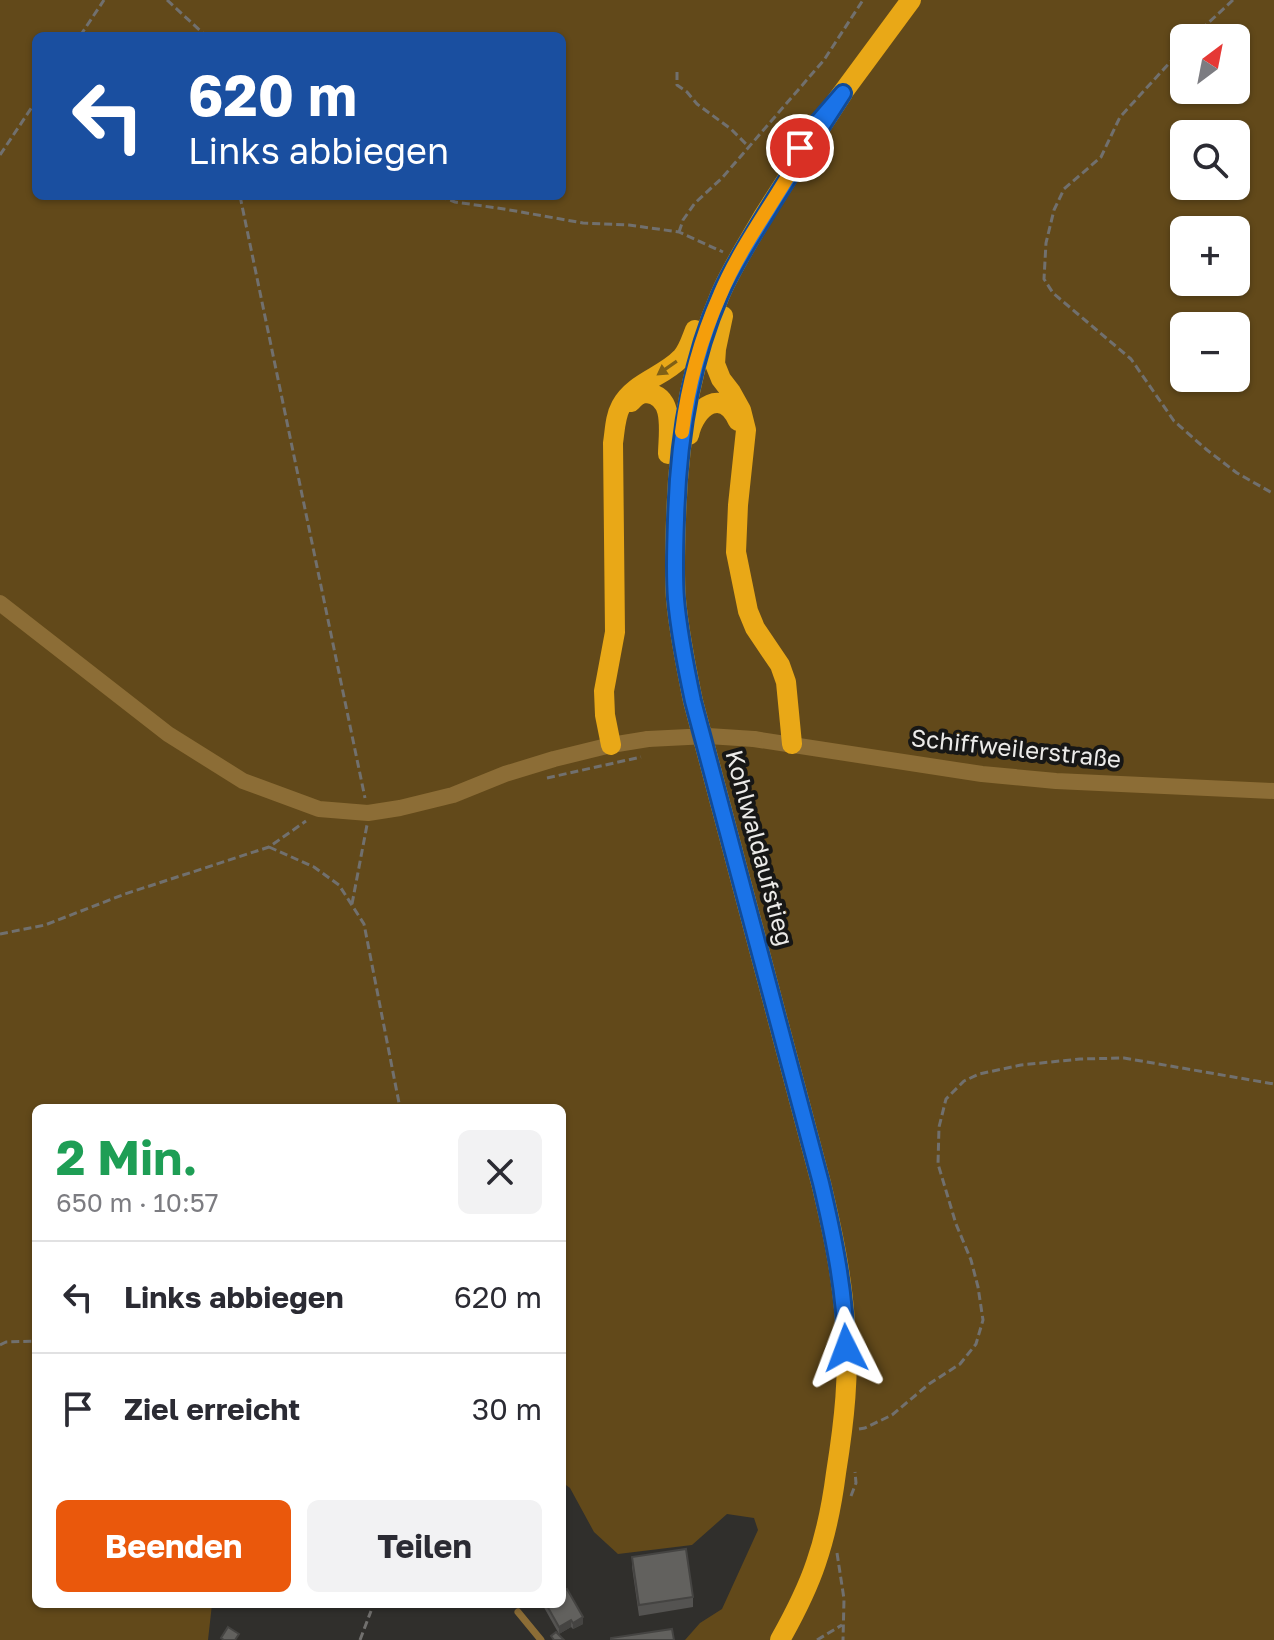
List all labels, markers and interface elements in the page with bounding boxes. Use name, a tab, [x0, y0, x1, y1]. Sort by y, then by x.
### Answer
north arrow	[1170, 24, 1250, 104]
map controls	[1170, 24, 1250, 392]
text: 620 m	[188, 61, 357, 128]
icon: left	[56, 64, 160, 168]
pin	[766, 114, 834, 182]
button: search	[1170, 120, 1250, 200]
icon: arrive	[778, 126, 822, 170]
text: Links abbiegen	[188, 129, 449, 172]
button: +	[1170, 216, 1250, 296]
button: −	[1170, 312, 1250, 392]
one-way arrow	[657, 360, 678, 375]
street label: Schiffweilerstraße	[910, 722, 1123, 773]
street label: Kohlwaldaufstieg	[720, 746, 801, 949]
text: 2 Min.	[56, 1128, 198, 1186]
button: close	[458, 1130, 542, 1214]
text: 650 m · 10:57	[56, 1187, 219, 1218]
icon: left	[56, 1275, 100, 1319]
text: Links abbiegen	[124, 1279, 344, 1315]
text: 620 m	[454, 1279, 542, 1315]
position arrow	[804, 1306, 888, 1390]
icon: arrive	[56, 1387, 100, 1431]
text: Ziel erreicht	[124, 1391, 300, 1427]
text: 30 m	[472, 1391, 542, 1427]
button: Beenden	[56, 1500, 291, 1592]
button: Teilen	[307, 1500, 542, 1592]

